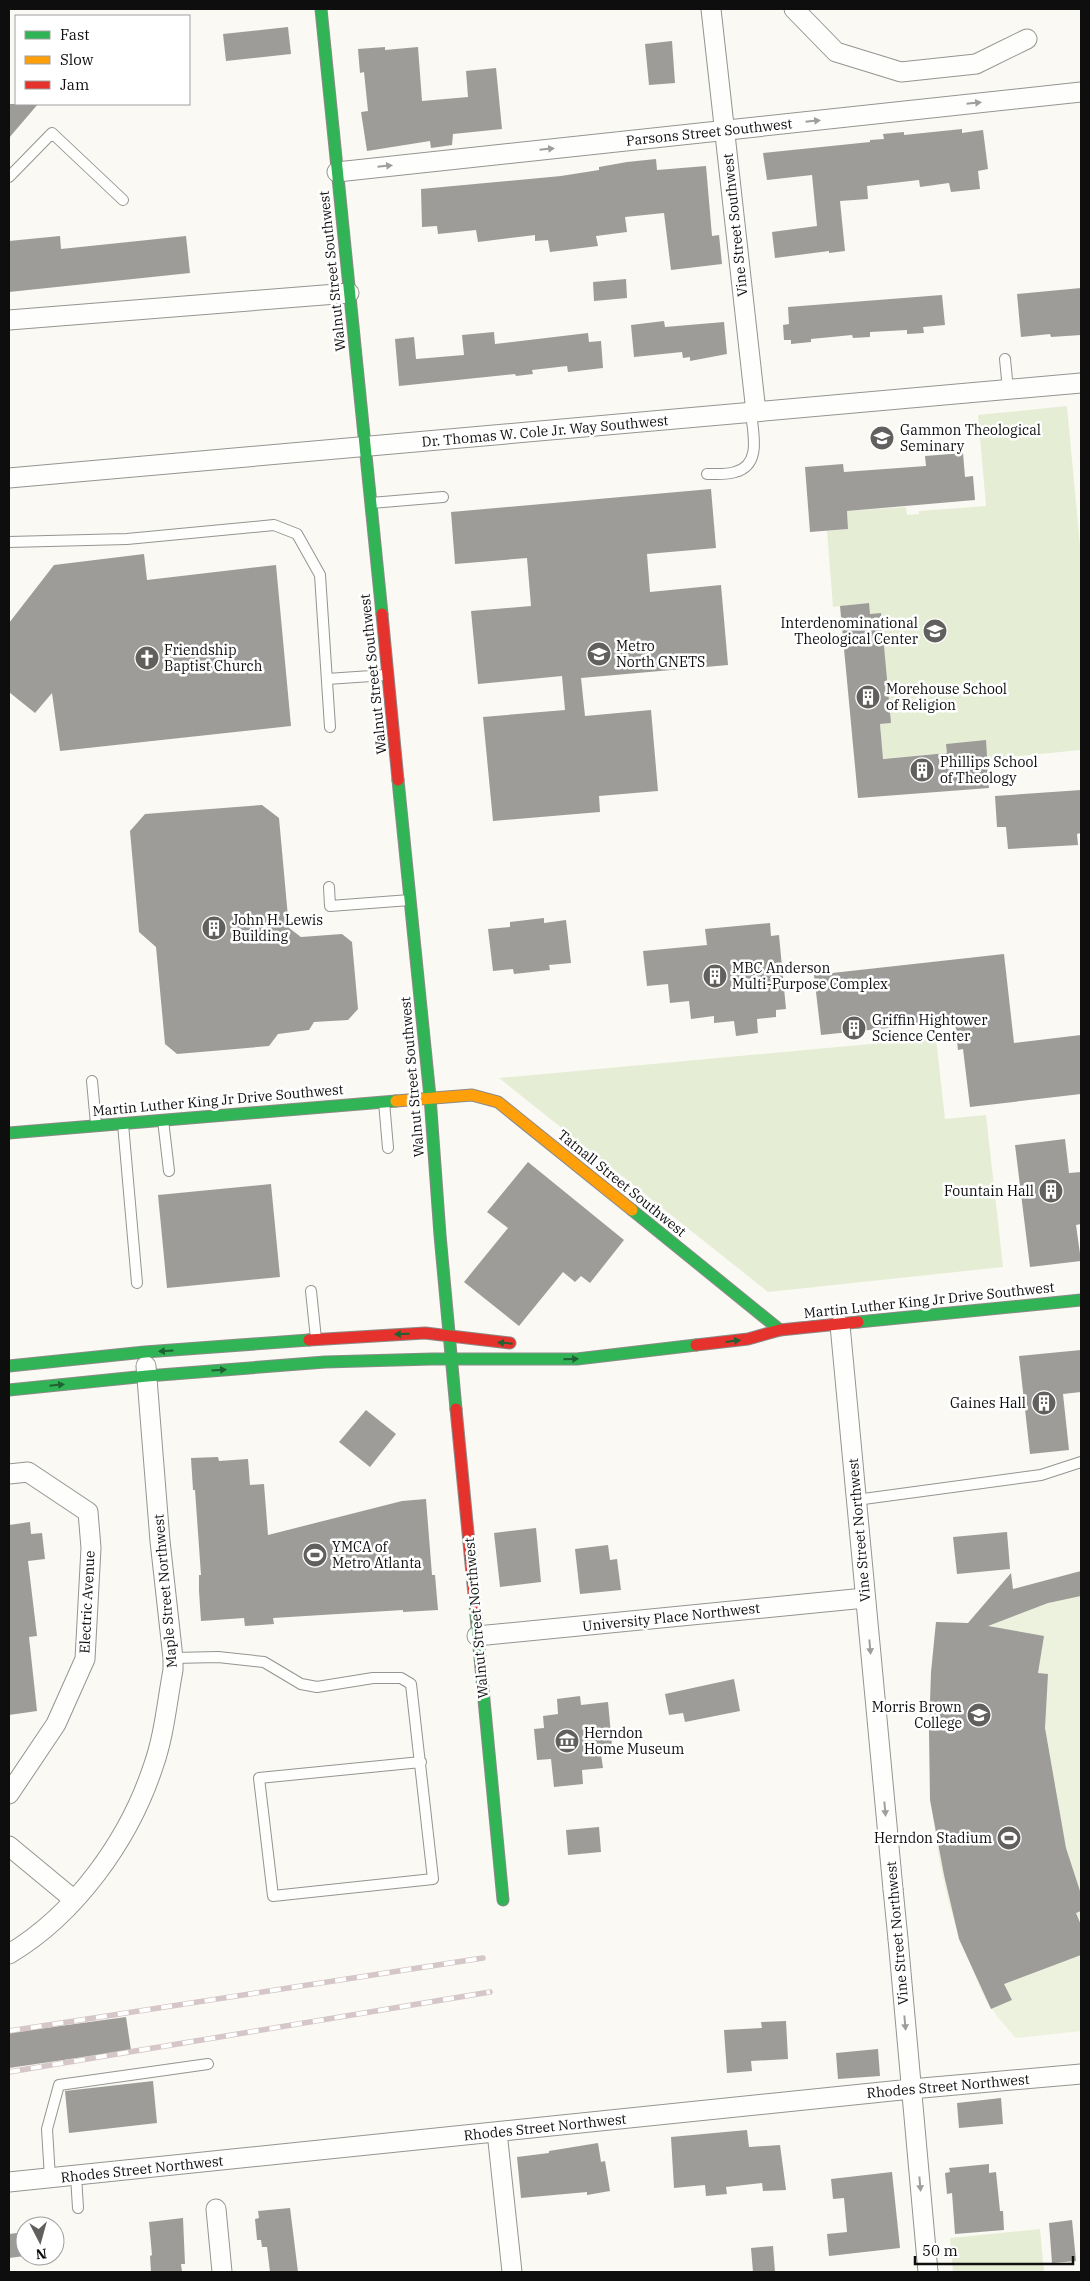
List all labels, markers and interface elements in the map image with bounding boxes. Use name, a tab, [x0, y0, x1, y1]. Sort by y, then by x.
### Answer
legend	[15, 15, 190, 105]
text: Fast	[60, 25, 90, 44]
text: Slow	[60, 50, 94, 69]
text: Jam	[60, 75, 89, 94]
one-way arrow	[967, 99, 983, 107]
street label: Parsons Street Southwest	[625, 114, 793, 150]
one-way arrow	[805, 117, 821, 125]
one-way arrow	[539, 145, 555, 153]
street label: Vine Street Southwest	[719, 152, 751, 298]
one-way arrow	[377, 162, 393, 170]
street label: Walnut Street Southwest	[315, 190, 349, 352]
street label: Dr. Thomas W. Cole Jr. Way Southwest	[421, 411, 669, 451]
place label: Gammon Theological Seminary	[900, 421, 1041, 455]
school or university icon: Gammon Theological Seminary	[869, 425, 895, 451]
street label: Walnut Street Southwest	[356, 593, 390, 755]
place label: Interdenominational Theological Center	[780, 614, 919, 648]
school or university icon: Interdenominational Theological Center	[922, 618, 948, 644]
place label: Metro North GNETS	[616, 637, 705, 671]
place label: Friendship Baptist Church	[164, 641, 263, 675]
school or university icon: Metro North GNETS	[586, 641, 612, 667]
church icon: Friendship Baptist Church	[134, 645, 160, 671]
place label: Morehouse School of Religion	[886, 680, 1007, 714]
building icon: Morehouse School of Religion	[855, 684, 881, 710]
place label: Phillips School of Theology	[940, 753, 1038, 787]
building icon: Phillips School of Theology	[909, 757, 935, 783]
place label: John H. Lewis Building	[232, 911, 323, 945]
building icon: John H. Lewis Building	[201, 915, 227, 941]
place label: MBC Anderson Multi-Purpose Complex	[732, 959, 888, 993]
building icon: MBC Anderson Multi-Purpose Complex	[702, 963, 728, 989]
street label: Walnut Street Southwest	[396, 996, 428, 1158]
place label: Griffin Hightower Science Center	[872, 1011, 988, 1045]
building icon: Griffin Hightower Science Center	[841, 1015, 867, 1041]
street label: Martin Luther King Jr Drive Southwest	[92, 1080, 344, 1120]
street label: Tatnall Street Southwest	[554, 1126, 690, 1240]
building icon: Fountain Hall	[1038, 1178, 1064, 1204]
place label: Fountain Hall	[944, 1182, 1034, 1200]
street label: Martin Luther King Jr Drive Southwest	[803, 1278, 1055, 1322]
one-way arrow	[394, 1331, 410, 1339]
one-way arrow	[725, 1337, 741, 1345]
one-way arrow	[497, 1338, 513, 1346]
one-way arrow	[157, 1347, 173, 1355]
one-way arrow	[563, 1354, 579, 1362]
one-way arrow	[211, 1366, 227, 1374]
one-way arrow	[50, 1381, 66, 1389]
building icon: Gaines Hall	[1031, 1390, 1057, 1416]
place label: Gaines Hall	[950, 1394, 1026, 1412]
street label: Vine Street Northwest	[844, 1457, 874, 1603]
street label: Maple Street Northwest	[149, 1513, 181, 1669]
street label: Walnut Street Northwest	[460, 1537, 492, 1699]
place label: YMCA of Metro Atlanta	[332, 1538, 422, 1572]
sports icon: YMCA of Metro Atlanta	[302, 1542, 328, 1568]
street label: Electric Avenue	[75, 1550, 99, 1654]
street label: University Place Northwest	[581, 1599, 761, 1635]
one-way arrow	[866, 1639, 874, 1655]
place label: Morris Brown College	[872, 1698, 962, 1732]
school or university icon: Morris Brown College	[966, 1702, 992, 1728]
place label: Herndon Home Museum	[584, 1724, 684, 1758]
museum icon: Herndon Home Museum	[554, 1728, 580, 1754]
one-way arrow	[882, 1801, 890, 1817]
sports icon: Herndon Stadium	[996, 1825, 1022, 1851]
place label: Herndon Stadium	[874, 1829, 992, 1847]
street label: Vine Street Northwest	[882, 1860, 912, 2006]
one-way arrow	[901, 2015, 909, 2031]
street label: Rhodes Street Northwest	[866, 2070, 1030, 2102]
street label: Rhodes Street Northwest	[463, 2110, 627, 2144]
street label: Rhodes Street Northwest	[60, 2152, 224, 2186]
one-way arrow	[916, 2177, 924, 2193]
north arrow	[15, 2216, 65, 2266]
scale bar	[915, 2234, 1072, 2266]
text: 50 m	[922, 2241, 958, 2260]
text: N	[35, 2244, 48, 2263]

